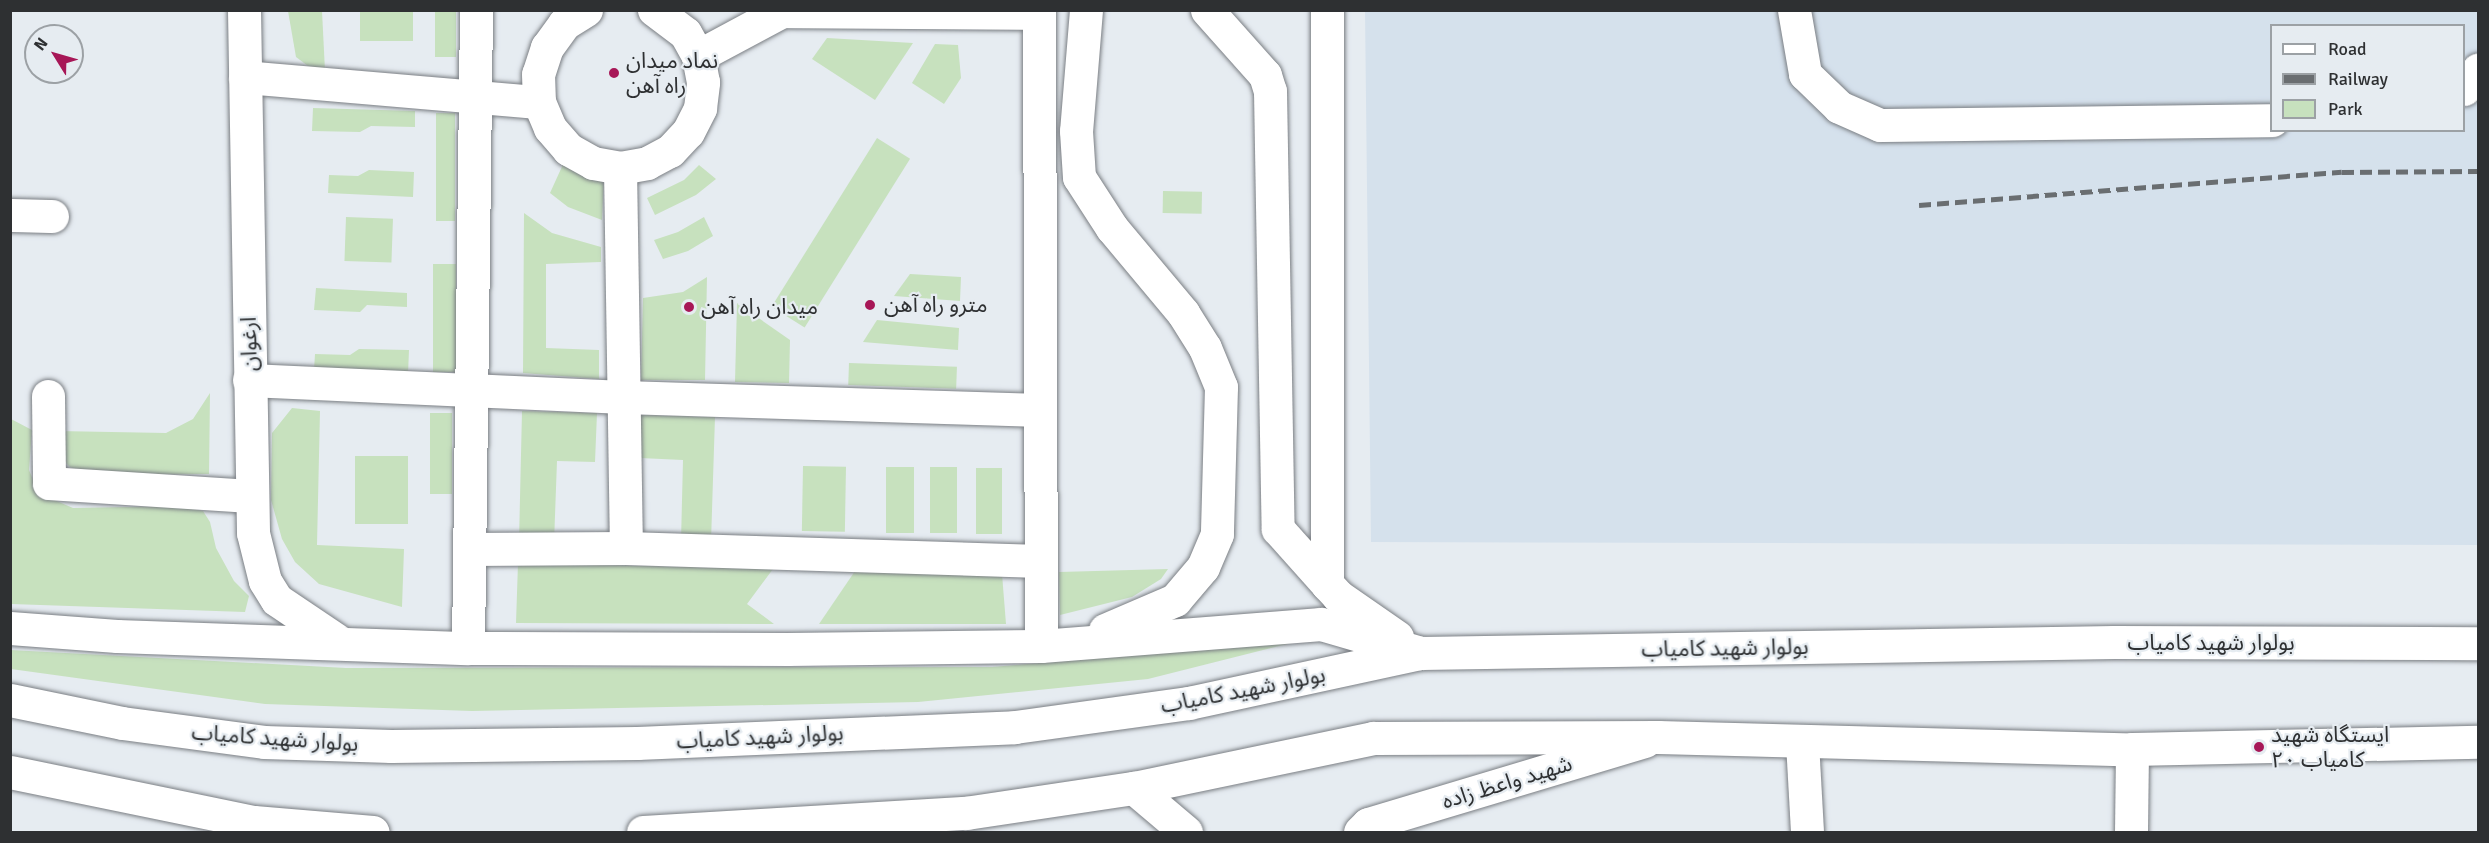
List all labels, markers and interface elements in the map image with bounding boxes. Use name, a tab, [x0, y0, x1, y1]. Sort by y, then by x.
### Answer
north arrow	[24, 24, 84, 84]
legend	[2270, 24, 2465, 132]
text: N	[30, 34, 53, 55]
text: Road	[2328, 38, 2367, 60]
place label: نماد میدان راه آهن	[626, 47, 718, 98]
marker: نماد میدان راه آهن	[607, 66, 621, 80]
text: Railway	[2328, 68, 2388, 90]
text: Park	[2328, 98, 2363, 120]
place label: مترو راه آهن	[884, 292, 988, 318]
place label: میدان راه آهن	[701, 294, 818, 320]
marker: مترو راه آهن	[861, 296, 879, 314]
marker: میدان راه آهن	[682, 300, 696, 314]
street label: ارغوان	[235, 317, 263, 371]
street label: بولوار شهید کامیاب	[2127, 630, 2295, 656]
street label: بولوار شهید کامیاب	[1641, 633, 1809, 663]
street label: بولوار شهید کامیاب	[1158, 661, 1328, 719]
street label: بولوار شهید کامیاب	[191, 719, 359, 757]
street label: بولوار شهید کامیاب	[676, 719, 844, 755]
place label: ایستگاه شهید کامیاب ۲۰	[2271, 721, 2389, 772]
marker: ایستگاه شهید کامیاب ۲۰	[2252, 740, 2266, 754]
street label: شهید واعظ زاده	[1439, 750, 1575, 814]

